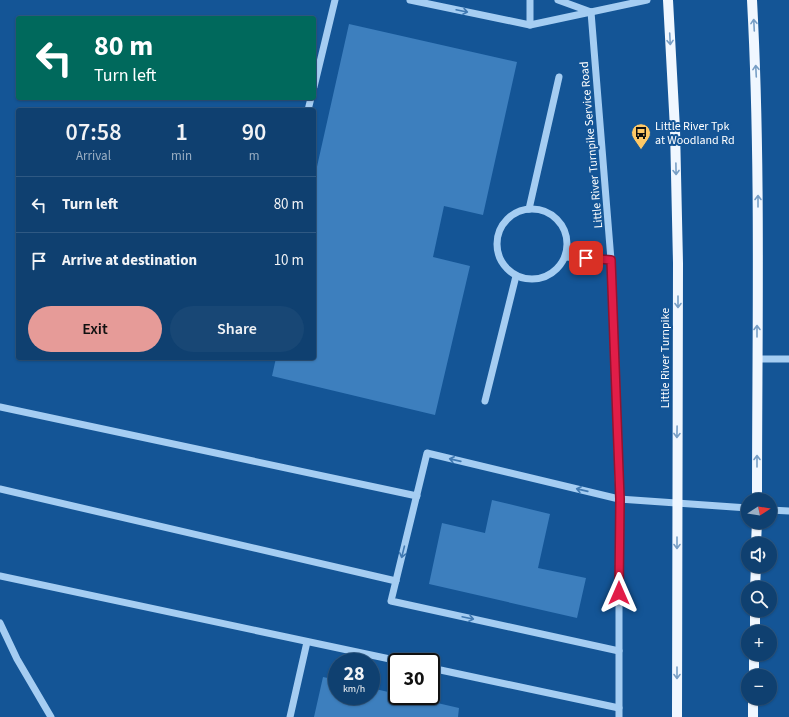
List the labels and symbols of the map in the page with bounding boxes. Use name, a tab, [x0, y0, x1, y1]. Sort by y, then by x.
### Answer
one-way arrow	[455, 7, 468, 15]
one-way arrow	[750, 19, 757, 32]
one-way arrow	[666, 32, 674, 45]
street label: Little River Turnpike Service Road	[576, 61, 607, 229]
one-way arrow	[753, 65, 760, 78]
place label: Little River Tpk at Woodland Rd	[655, 118, 735, 149]
bus stop icon: Little River Tpk at Woodland Rd	[630, 122, 652, 150]
one-way arrow	[672, 162, 680, 175]
one-way arrow	[754, 195, 762, 208]
pin	[569, 241, 603, 275]
one-way arrow	[674, 295, 682, 308]
street label: Little River Turnpike	[657, 308, 674, 408]
one-way arrow	[753, 325, 761, 338]
one-way arrow	[673, 425, 681, 438]
one-way arrow	[753, 455, 761, 468]
one-way arrow	[449, 456, 462, 463]
one-way arrow	[575, 486, 588, 494]
north arrow	[741, 493, 777, 529]
one-way arrow	[673, 536, 681, 549]
one-way arrow	[399, 545, 407, 558]
position arrow	[598, 572, 640, 614]
one-way arrow	[461, 615, 474, 623]
speed limit sign: 30	[388, 653, 440, 705]
one-way arrow	[673, 666, 681, 679]

